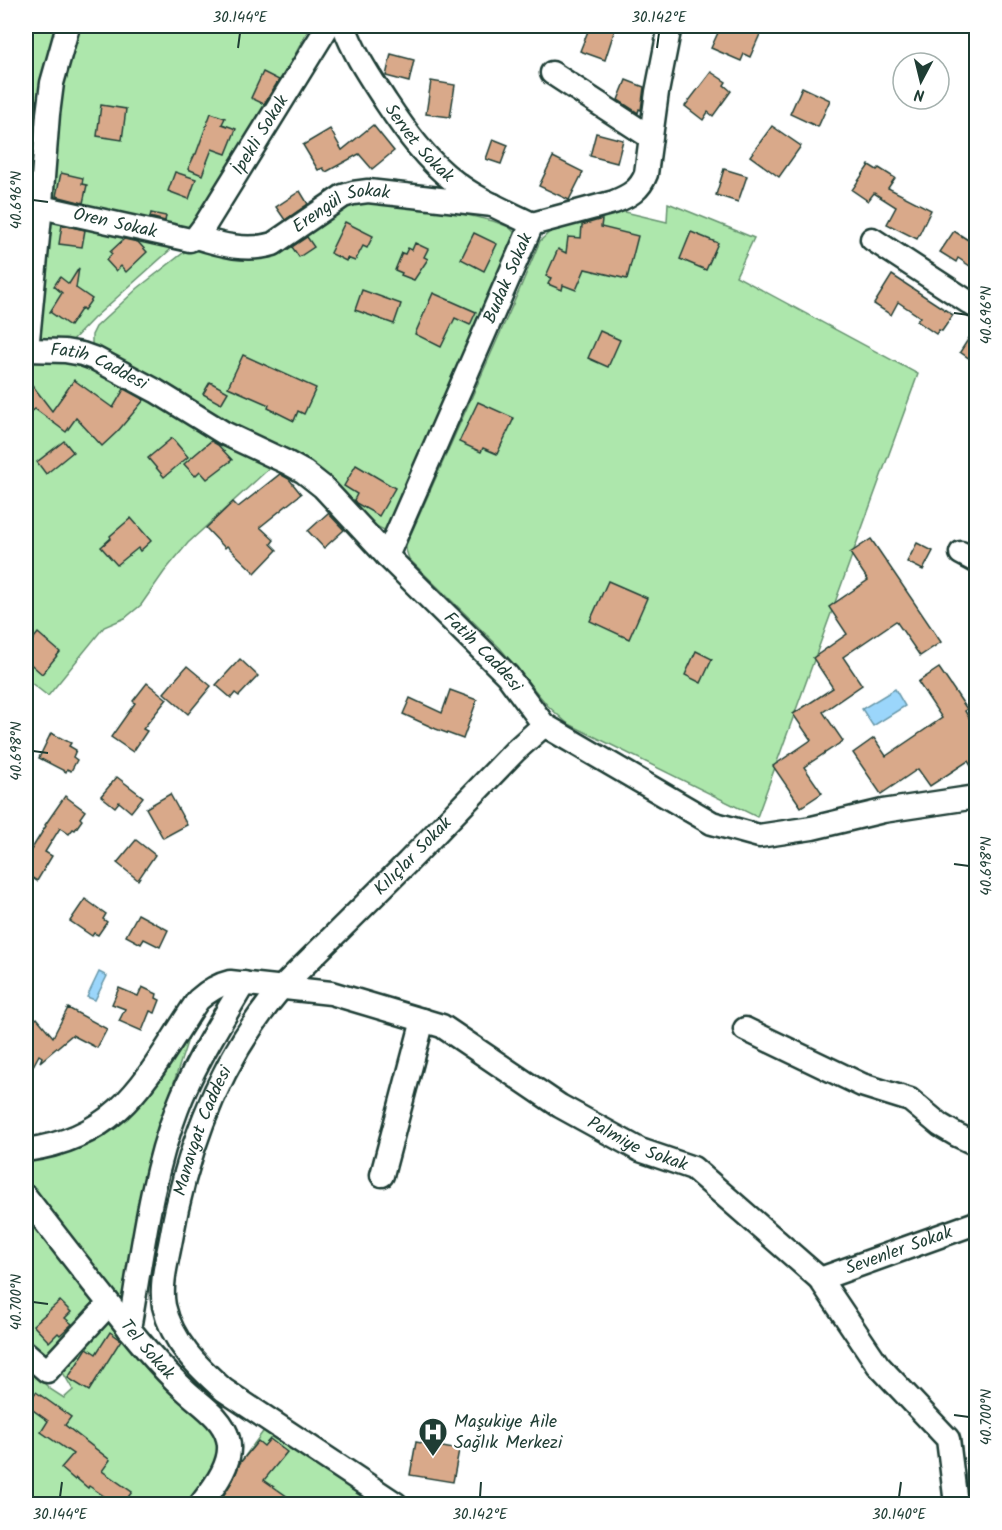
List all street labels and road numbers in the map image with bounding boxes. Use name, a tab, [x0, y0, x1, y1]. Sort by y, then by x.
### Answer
street label: İpekli Sokak	[225, 89, 297, 181]
street label: Servet Sokak	[377, 98, 461, 191]
street label: Erengül Sokak	[287, 176, 392, 241]
street label: Ören Sokak	[71, 200, 160, 247]
street label: Budak Sokak	[476, 228, 541, 328]
street label: Fatih Caddesi	[50, 336, 153, 399]
street label: Fatih Caddesi	[436, 605, 530, 699]
street label: Kılıçlar Sokak	[367, 809, 459, 903]
street label: Manavgat Caddesi	[166, 1060, 241, 1199]
street label: Palmiye Sokak	[582, 1109, 692, 1180]
street label: Sevenler Sokak	[842, 1218, 957, 1283]
street label: Tel Sokak	[112, 1313, 182, 1387]

